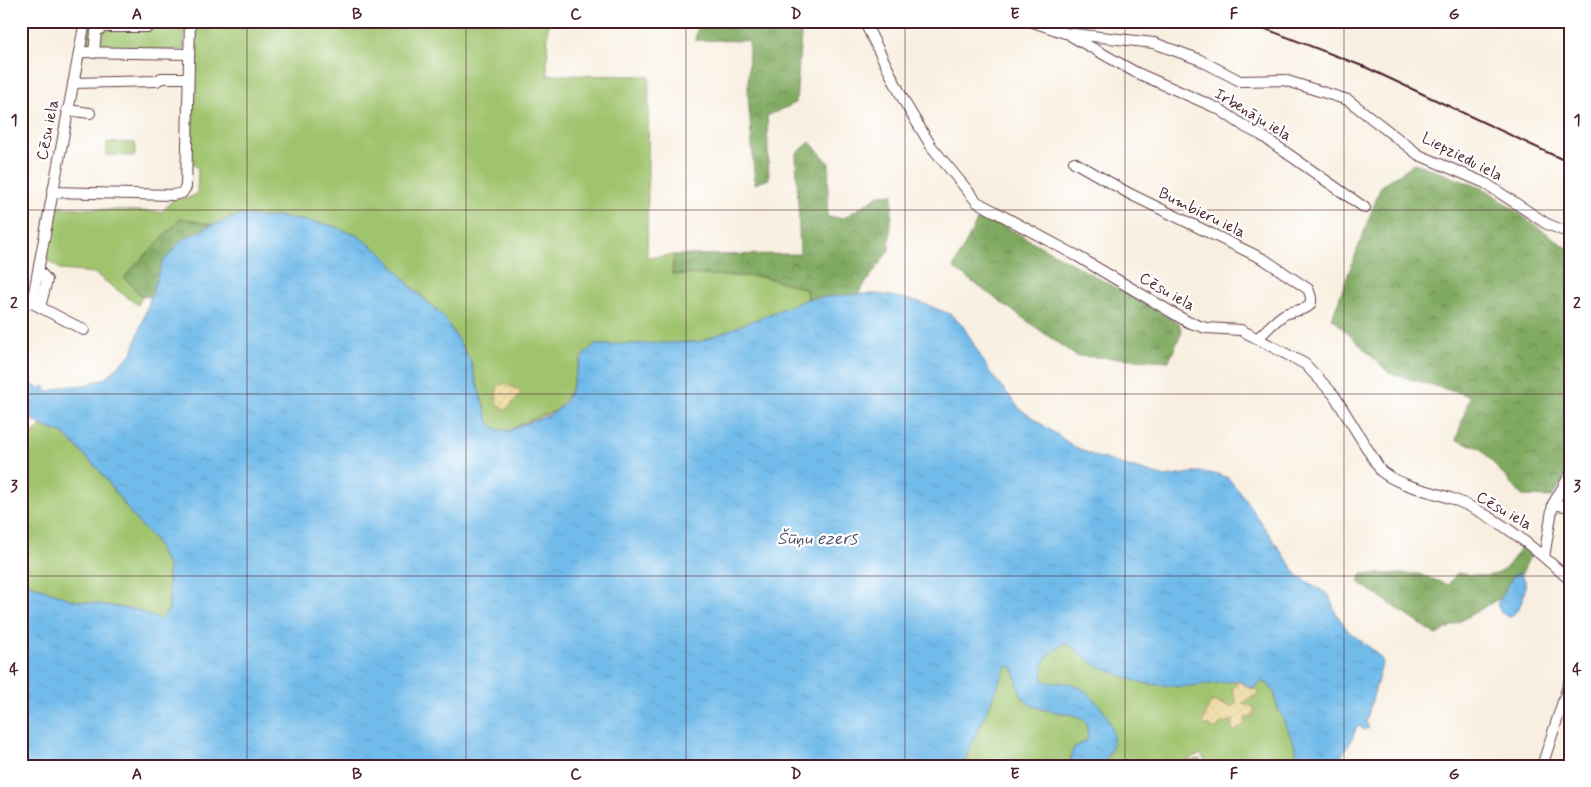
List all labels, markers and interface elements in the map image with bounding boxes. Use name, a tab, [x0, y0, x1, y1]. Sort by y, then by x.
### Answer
text: A	[132, 4, 142, 25]
text: B	[352, 4, 362, 25]
text: C	[570, 4, 582, 25]
text: D	[790, 4, 802, 25]
text: E	[1010, 4, 1020, 25]
text: F	[1230, 4, 1239, 25]
text: G	[1449, 4, 1460, 25]
street label: Irbenāju iela	[1210, 84, 1296, 146]
street label: Cēsu iela	[32, 98, 64, 162]
text: 1	[10, 110, 18, 131]
text: 1	[1573, 110, 1581, 131]
street label: Liepziedu iela	[1418, 128, 1506, 186]
street label: Bumbieru iela	[1155, 183, 1249, 243]
street label: Cēsu iela	[1135, 268, 1199, 316]
text: 2	[10, 293, 18, 314]
text: 2	[1573, 293, 1581, 314]
text: 3	[10, 476, 18, 497]
text: 3	[1573, 476, 1581, 497]
street label: Cēsu iela	[1472, 487, 1536, 535]
water label: Šūņu ezers	[777, 527, 859, 551]
text: 4	[9, 659, 19, 680]
text: 4	[1572, 659, 1582, 680]
text: A	[132, 764, 142, 785]
text: B	[352, 764, 362, 785]
text: C	[570, 764, 582, 785]
text: D	[790, 764, 802, 785]
text: E	[1010, 764, 1020, 785]
text: F	[1230, 764, 1239, 785]
text: G	[1449, 764, 1460, 785]

